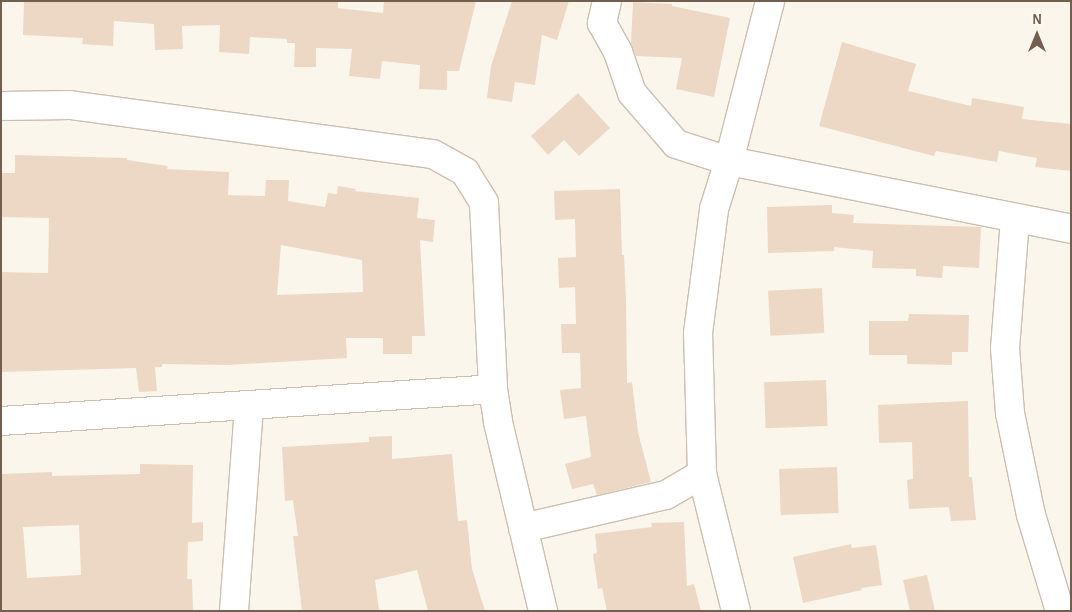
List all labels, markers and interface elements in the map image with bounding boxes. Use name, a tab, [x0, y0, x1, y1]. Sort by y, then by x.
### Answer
north arrow	[1012, 10, 1062, 60]
text: N	[1032, 13, 1042, 27]

